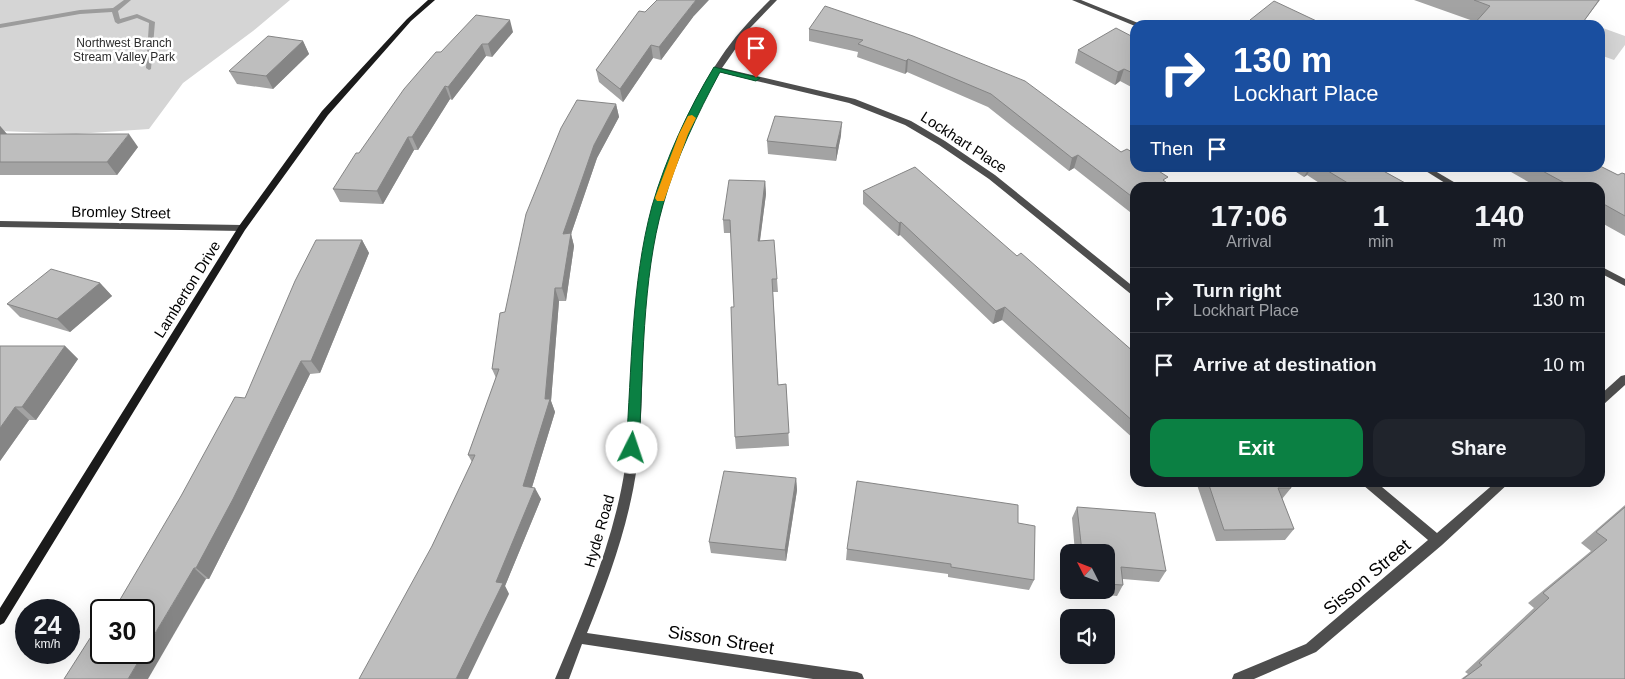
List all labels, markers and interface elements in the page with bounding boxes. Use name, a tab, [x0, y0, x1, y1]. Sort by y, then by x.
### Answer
pin	[735, 27, 777, 78]
icon: arrive	[742, 34, 770, 62]
park label: Northwest Branch Stream Valley Park	[73, 36, 176, 64]
icon: right	[1150, 40, 1215, 105]
text: 130 m	[1233, 40, 1332, 79]
text: Lockhart Place	[1233, 81, 1379, 106]
street label: Lockhart Place	[918, 108, 1010, 176]
icon: arrive	[1203, 135, 1231, 163]
text: Then	[1150, 138, 1193, 159]
text: 17:06	[1211, 199, 1287, 232]
text: 1	[1372, 199, 1389, 232]
text: 140	[1474, 199, 1524, 232]
street label: Bromley Street	[71, 203, 172, 221]
text: Arrival	[1226, 233, 1272, 250]
text: min	[1368, 233, 1394, 250]
text: m	[1493, 233, 1506, 250]
street label: Lamberton Drive	[150, 237, 224, 341]
text: Turn right	[1193, 280, 1281, 301]
icon: right	[1150, 286, 1178, 314]
text: 130 m	[1532, 289, 1585, 310]
text: Lockhart Place	[1193, 302, 1299, 319]
icon: arrive	[1150, 351, 1178, 379]
text: Arrive at destination	[1193, 354, 1377, 375]
text: 10 m	[1543, 354, 1585, 375]
button: Exit	[1150, 419, 1363, 477]
button: Share	[1373, 419, 1585, 477]
position arrow	[605, 421, 657, 473]
street label: Hyde Road	[580, 493, 618, 569]
street label: Sisson Street	[1320, 535, 1414, 619]
north arrow	[1060, 544, 1115, 599]
map controls	[1060, 544, 1115, 664]
speed limit sign: 30	[90, 599, 155, 664]
button: sound	[1060, 609, 1115, 664]
text: 24	[34, 611, 61, 639]
street label: Sisson Street	[667, 622, 775, 658]
text: km/h	[34, 637, 61, 651]

